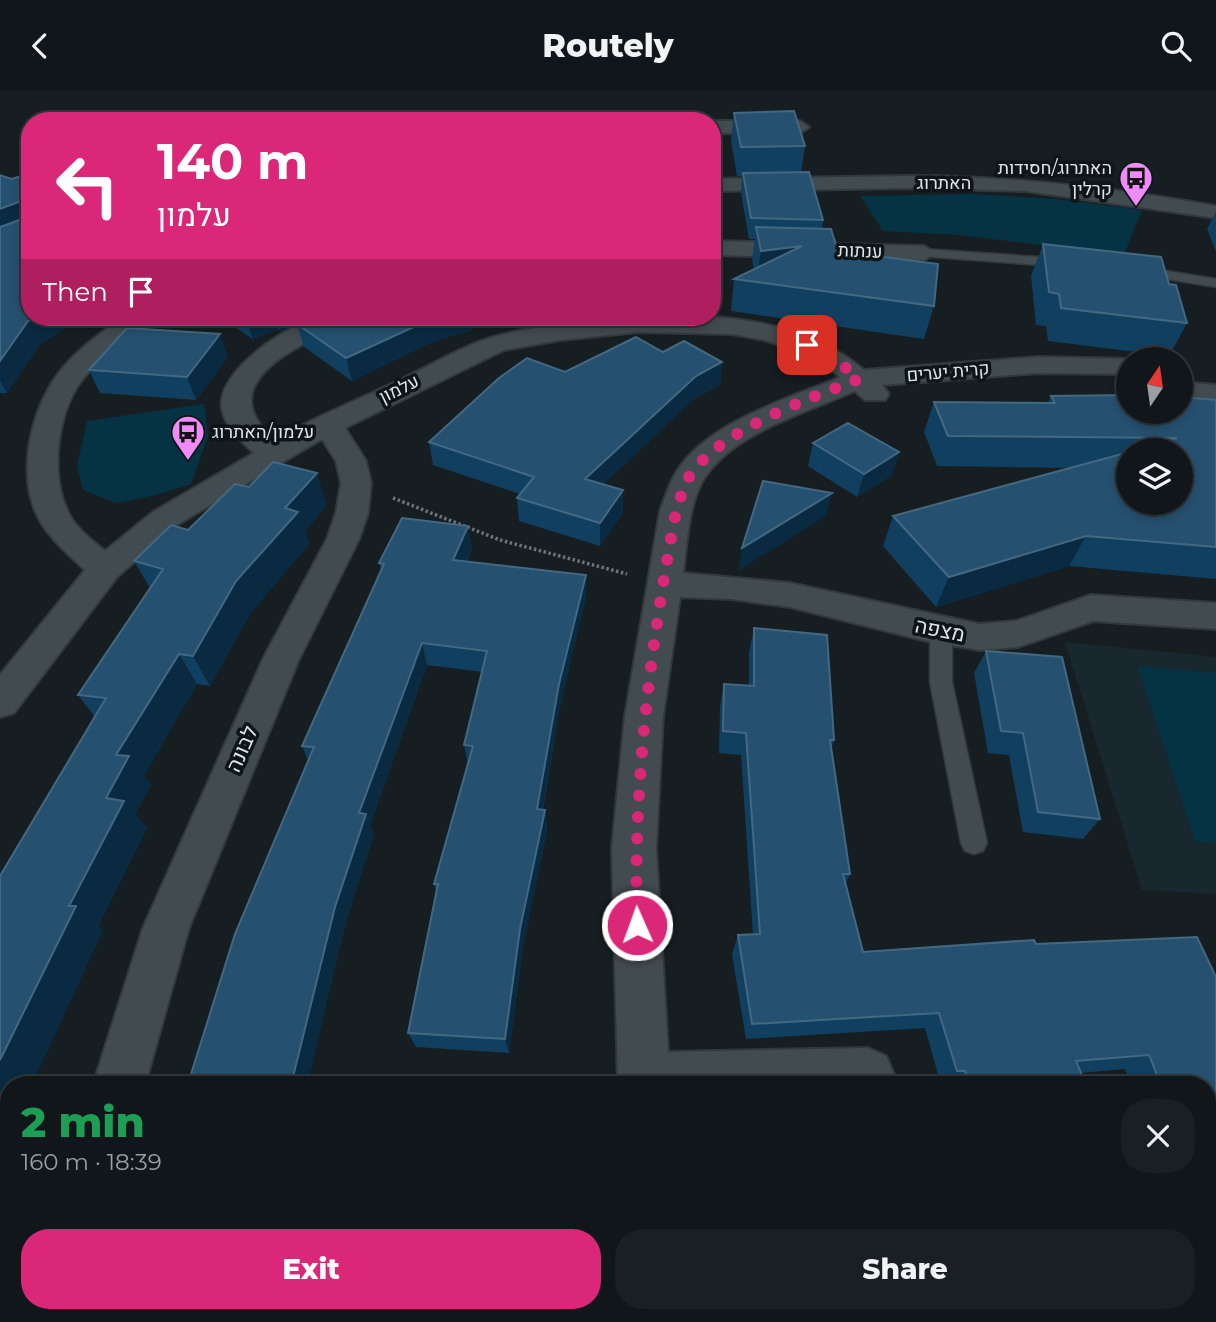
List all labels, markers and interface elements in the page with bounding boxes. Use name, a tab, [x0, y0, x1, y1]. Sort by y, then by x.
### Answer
text: Routely	[542, 26, 674, 65]
icon: back	[21, 27, 59, 65]
icon: search	[1157, 27, 1195, 65]
text: 140 m	[157, 132, 309, 191]
icon: left	[42, 140, 133, 231]
place label: האתרוג/חסידות קרלין	[998, 157, 1112, 200]
bus stop icon: האתרוג/חסידות קרלין	[1117, 159, 1155, 208]
street label: האתרוג	[917, 172, 971, 194]
text: עלמון	[157, 195, 231, 234]
street label: ענתות	[837, 239, 883, 263]
icon: arrive	[122, 273, 160, 311]
text: Then	[42, 276, 108, 308]
pin	[777, 315, 837, 375]
icon: arrive	[788, 326, 826, 364]
north arrow	[1116, 347, 1194, 423]
map controls	[1116, 347, 1193, 515]
street label: קרית יערים	[906, 357, 990, 387]
street label: עלמון	[375, 370, 423, 408]
bus stop icon: עלמון/האתרוג	[169, 413, 207, 462]
place label: עלמון/האתרוג	[212, 421, 314, 443]
button: layers	[1116, 438, 1193, 515]
street label: מצפה	[913, 612, 967, 647]
street label: לבונה	[220, 722, 263, 776]
position arrow	[600, 888, 674, 962]
text: 2 min	[21, 1096, 145, 1148]
button: close	[1121, 1099, 1195, 1173]
text: 160 m · 18:39	[21, 1148, 162, 1176]
button: Exit	[21, 1229, 601, 1309]
button: Share	[615, 1229, 1195, 1309]

